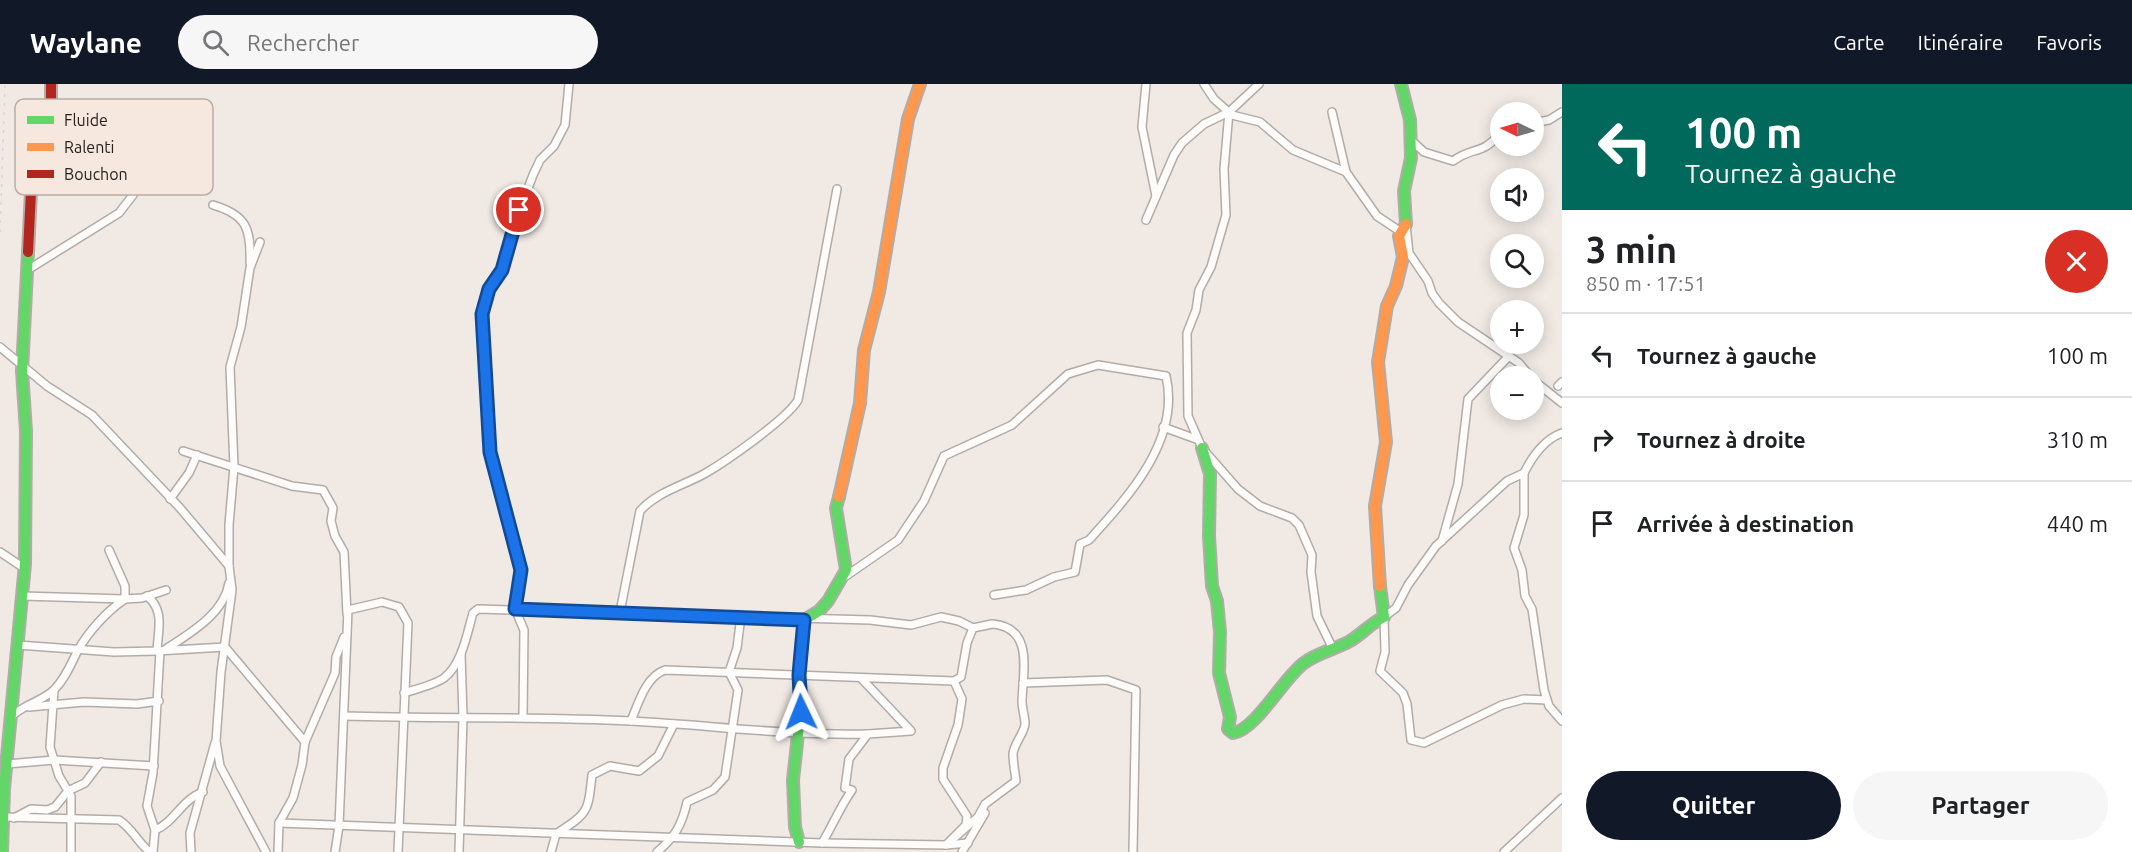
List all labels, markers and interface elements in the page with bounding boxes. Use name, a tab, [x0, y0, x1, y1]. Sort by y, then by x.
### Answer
search box	[178, 15, 598, 69]
icon: search	[199, 26, 232, 59]
text: Waylane	[30, 27, 142, 58]
text: Rechercher	[247, 30, 359, 55]
text: Carte	[1833, 30, 1885, 54]
text: Itinéraire	[1918, 30, 2003, 54]
text: Favoris	[2036, 30, 2102, 54]
legend	[15, 99, 213, 195]
north arrow	[1490, 102, 1544, 156]
map controls	[1490, 102, 1544, 420]
icon: left	[1586, 108, 1664, 186]
text: 100 m	[1685, 109, 1802, 156]
text: Fluide	[64, 111, 108, 129]
text: Ralenti	[64, 138, 115, 156]
text: Tournez à gauche	[1685, 158, 1897, 188]
text: Bouchon	[64, 165, 128, 183]
button: sound	[1490, 168, 1544, 222]
pin	[493, 184, 544, 235]
icon: arrive	[502, 193, 535, 226]
text: 3 min	[1586, 229, 1677, 270]
button: close	[2045, 230, 2108, 293]
button: search	[1490, 234, 1544, 288]
text: 850 m · 17:51	[1586, 272, 1706, 295]
button: +	[1490, 300, 1544, 354]
icon: left	[1586, 339, 1619, 372]
text: Tournez à gauche	[1637, 343, 1817, 368]
text: 100 m	[2047, 343, 2108, 368]
button: −	[1490, 366, 1544, 420]
icon: right	[1586, 423, 1619, 456]
text: Tournez à droite	[1637, 427, 1806, 452]
text: 310 m	[2047, 427, 2108, 452]
icon: arrive	[1586, 507, 1619, 540]
text: Arrivée à destination	[1637, 511, 1854, 536]
text: 440 m	[2047, 511, 2108, 536]
position arrow	[769, 680, 833, 744]
button: Quitter	[1586, 771, 1841, 840]
button: Partager	[1853, 771, 2108, 840]

